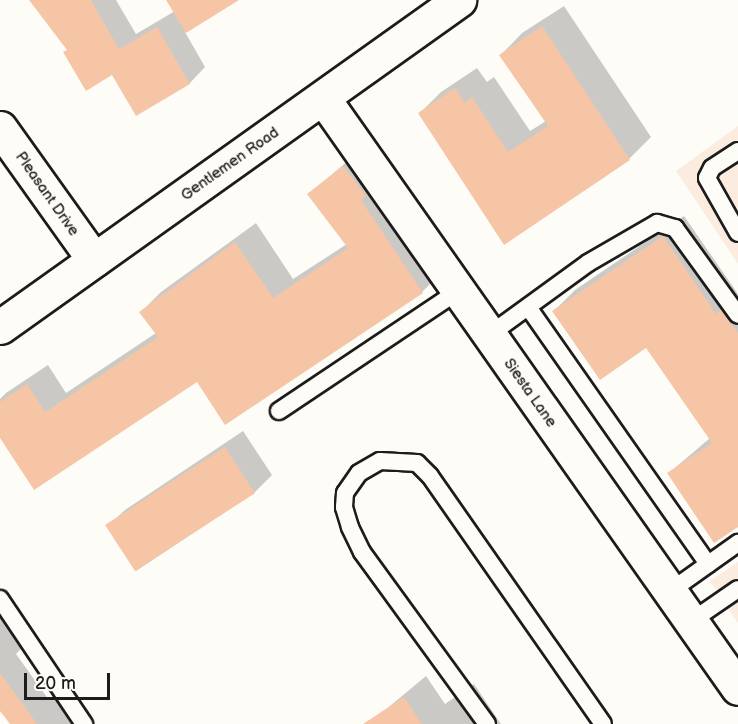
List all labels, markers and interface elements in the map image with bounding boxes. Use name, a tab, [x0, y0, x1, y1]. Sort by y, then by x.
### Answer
street label: Gentlemen Road	[178, 124, 282, 204]
street label: Pleasant Drive	[11, 149, 83, 239]
street label: Siesta Lane	[500, 355, 560, 431]
scale bar	[27, 661, 112, 699]
text: 20 m	[35, 673, 76, 694]

